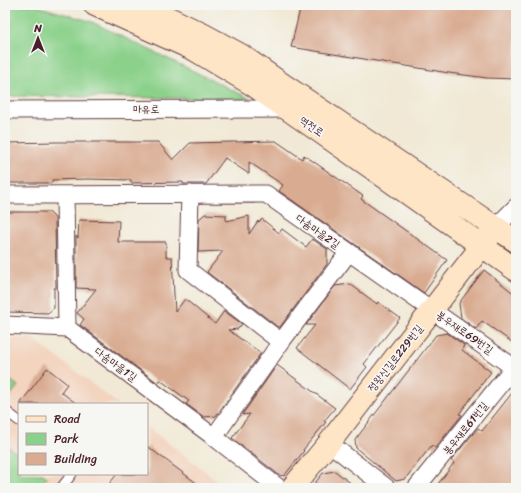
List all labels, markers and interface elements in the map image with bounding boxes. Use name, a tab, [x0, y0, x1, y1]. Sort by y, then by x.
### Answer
north arrow	[18, 18, 58, 58]
text: N	[33, 19, 42, 38]
street label: 마유로	[133, 100, 159, 119]
street label: 역전로	[295, 111, 328, 142]
street label: 다솜마을2길	[292, 209, 344, 254]
street label: 봉우재로69번길	[432, 306, 497, 359]
street label: 정왕신길로229번길	[363, 320, 428, 396]
street label: 다솜마을1길	[90, 342, 141, 387]
street label: 봉우재로61번길	[438, 397, 493, 459]
legend	[18, 403, 148, 475]
text: Road	[54, 408, 81, 430]
text: Park	[54, 428, 79, 450]
text: Building	[54, 448, 97, 470]

